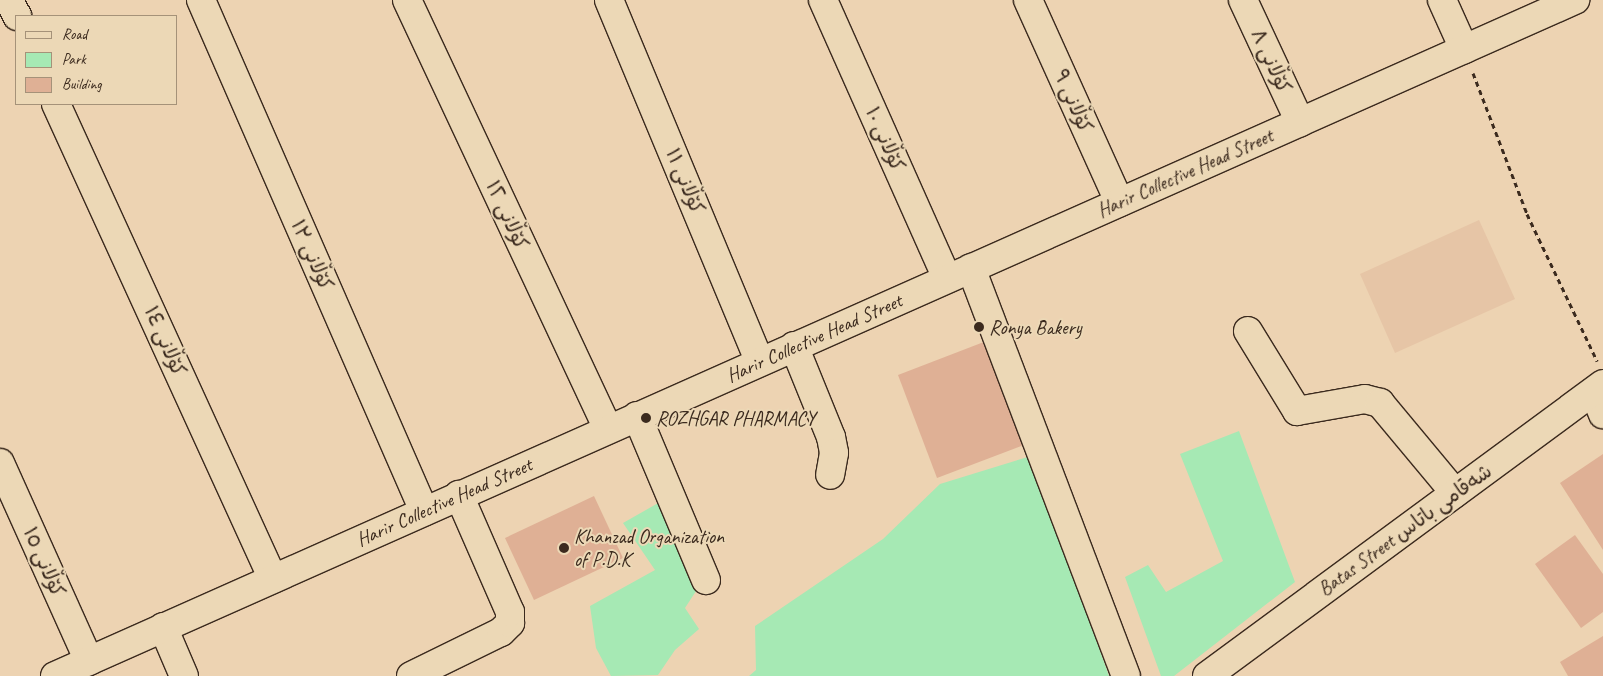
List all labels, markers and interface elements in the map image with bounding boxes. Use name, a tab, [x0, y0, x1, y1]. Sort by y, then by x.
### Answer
legend	[15, 15, 178, 105]
text: Road	[62, 25, 87, 44]
street label: کۆڵانی ٨	[1246, 25, 1296, 97]
text: Park	[62, 50, 86, 69]
street label: کۆڵانی ٩	[1048, 66, 1098, 136]
text: Building	[62, 75, 101, 94]
street label: کۆڵانی ١٠	[860, 103, 910, 175]
street label: Harir Collective Head Street	[1093, 123, 1277, 223]
street label: کۆڵانی ١١	[660, 145, 710, 217]
street label: کۆڵانی ١٢	[481, 177, 533, 253]
street label: کۆڵانی ١٣	[286, 216, 338, 294]
street label: Harir Collective Head Street	[722, 288, 906, 388]
street label: کۆڵانی ١٤	[139, 302, 191, 380]
place label: Ronya Bakery	[989, 315, 1082, 339]
marker: Ronya Bakery	[973, 321, 985, 333]
place label: ROZHGAR PHARMACY	[656, 406, 816, 430]
marker: ROZHGAR PHARMACY	[640, 412, 652, 424]
street label: Harir Collective Head Street	[352, 452, 536, 552]
street label: Batas Street شەقامی باتاس	[1313, 459, 1497, 601]
street label: کۆڵانی ١٥	[18, 523, 70, 601]
place label: Khanzad Organization of P.D.K	[574, 524, 725, 571]
marker: Khanzad Organization of P.D.K	[558, 542, 570, 554]

